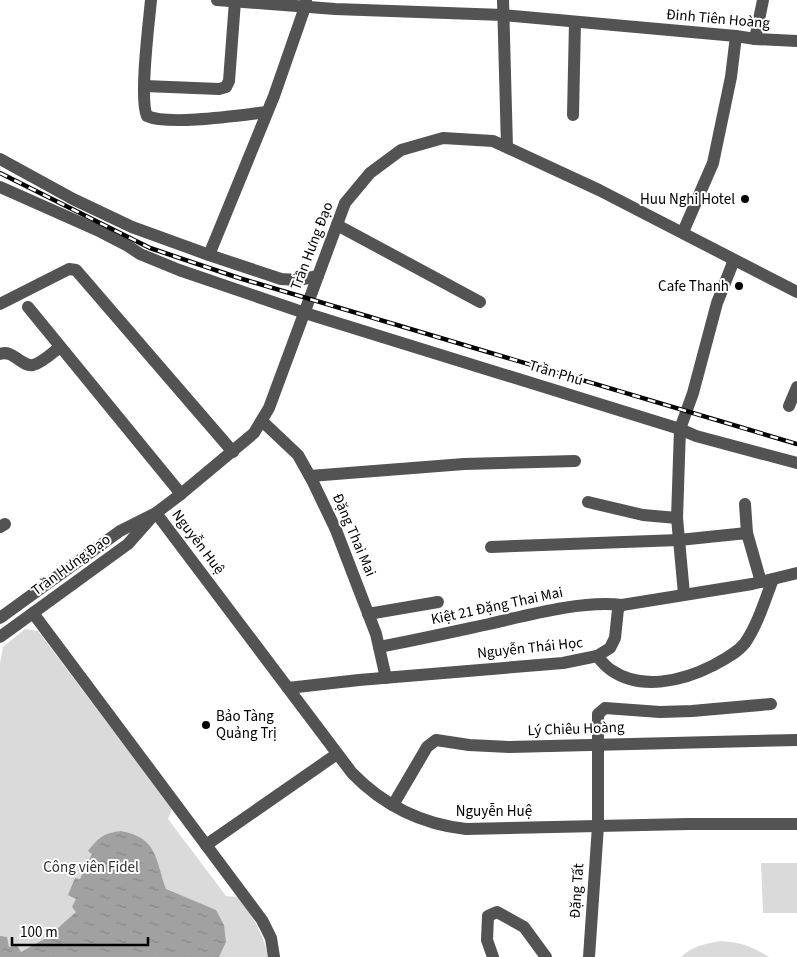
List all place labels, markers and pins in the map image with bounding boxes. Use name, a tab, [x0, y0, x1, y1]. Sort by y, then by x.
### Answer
place label: Huu Nghi Hotel	[640, 189, 735, 210]
marker: Huu Nghi Hotel	[739, 193, 751, 205]
place label: Cafe Thanh	[658, 276, 729, 297]
marker: Cafe Thanh	[733, 280, 745, 292]
place label: Bảo Tàng Quảng Trị	[216, 706, 277, 744]
marker: Bảo Tàng Quảng Trị	[200, 719, 212, 731]

